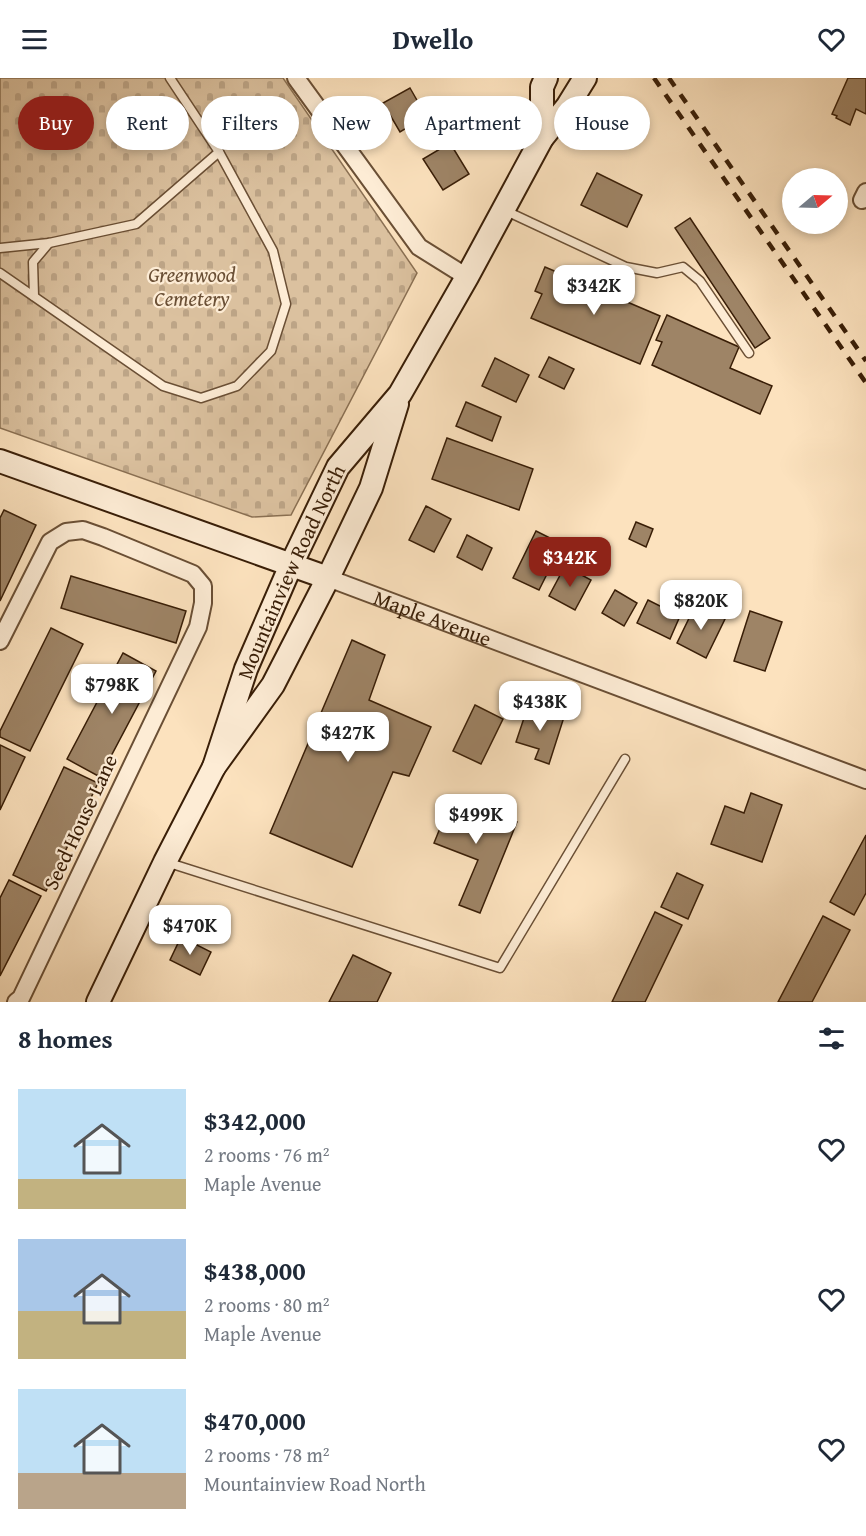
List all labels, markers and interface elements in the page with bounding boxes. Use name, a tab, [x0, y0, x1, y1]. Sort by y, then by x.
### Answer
text: Dwello	[393, 19, 473, 59]
icon: menu	[18, 23, 51, 56]
icon: heart	[815, 23, 848, 56]
chip: Buy	[18, 96, 94, 150]
chip: Rent	[106, 96, 189, 150]
chip: Filters	[201, 96, 299, 150]
chip: New	[311, 96, 392, 150]
chip: Apartment	[404, 96, 542, 150]
chip: House	[554, 96, 650, 150]
north arrow	[782, 168, 848, 234]
map controls	[782, 168, 848, 234]
park label: Greenwood Cemetery	[148, 259, 236, 314]
pin: $342K	[552, 265, 636, 316]
text: $342K	[567, 270, 621, 299]
street label: Mountainview Road North	[228, 459, 353, 683]
pin: $342K	[528, 537, 612, 588]
text: $342K	[543, 542, 597, 571]
pin: $820K	[659, 580, 743, 631]
street label: Maple Avenue	[370, 581, 496, 654]
text: $820K	[674, 585, 728, 614]
pin: $798K	[70, 664, 154, 715]
text: $798K	[85, 669, 139, 698]
pin: $438K	[498, 681, 582, 732]
text: $438K	[513, 686, 567, 715]
pin: $427K	[306, 712, 390, 763]
text: $427K	[321, 717, 375, 746]
street label: Seed House Lane	[35, 749, 125, 895]
pin: $499K	[434, 794, 518, 845]
text: $499K	[449, 799, 503, 828]
pin: $470K	[148, 905, 232, 956]
text: $470K	[163, 910, 217, 939]
text: 8 homes	[18, 1019, 113, 1058]
icon: filters	[815, 1022, 848, 1055]
text: $342,000	[204, 1101, 306, 1140]
icon: home	[66, 1113, 138, 1185]
icon: heart	[815, 1133, 848, 1166]
text: 2 rooms · 76 m²	[204, 1140, 330, 1169]
text: Maple Avenue	[204, 1169, 322, 1198]
text: $438,000	[204, 1251, 306, 1290]
icon: home	[66, 1263, 138, 1335]
icon: heart	[815, 1283, 848, 1316]
text: 2 rooms · 80 m²	[204, 1290, 330, 1319]
text: Maple Avenue	[204, 1319, 322, 1348]
text: $470,000	[204, 1401, 306, 1440]
icon: home	[66, 1413, 138, 1485]
icon: heart	[815, 1433, 848, 1466]
text: 2 rooms · 78 m²	[204, 1440, 330, 1469]
text: Mountainview Road North	[204, 1469, 426, 1498]

